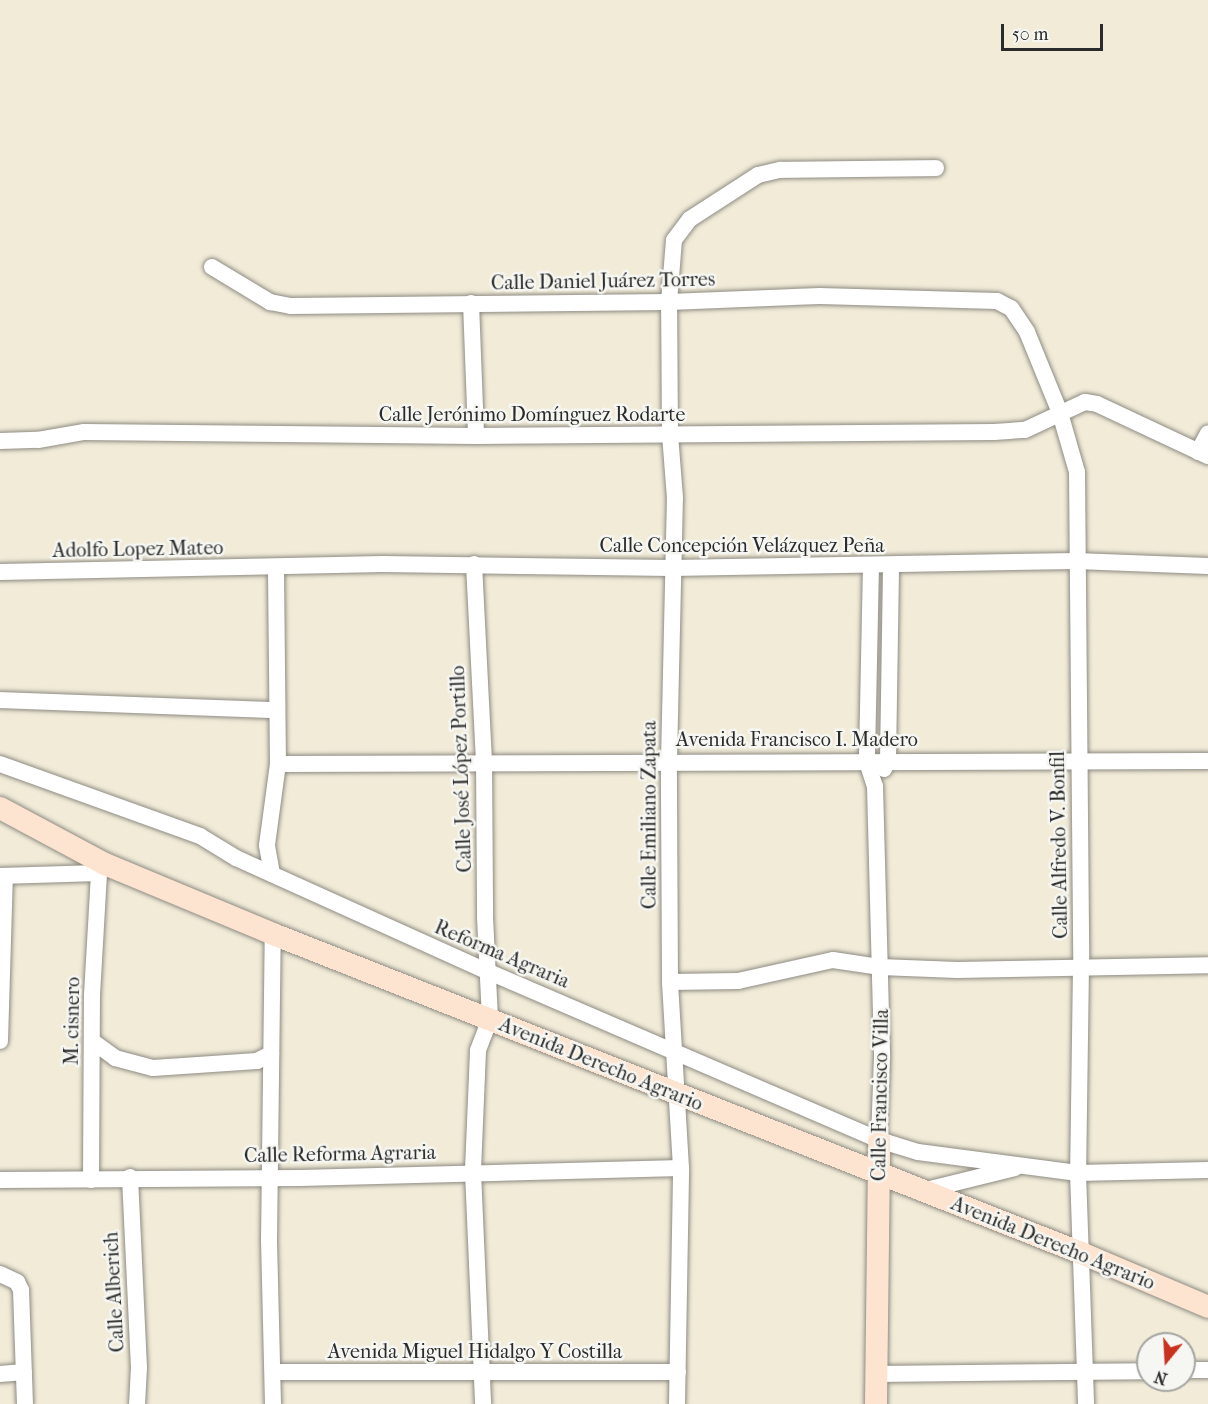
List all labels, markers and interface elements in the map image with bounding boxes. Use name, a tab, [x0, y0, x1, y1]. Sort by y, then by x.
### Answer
scale bar	[1004, 12, 1106, 50]
text: 50 m	[1012, 24, 1048, 45]
street label: Calle Daniel Juárez Torres	[491, 267, 715, 295]
street label: Calle Jerónimo Domínguez Rodarte	[379, 402, 685, 426]
street label: Calle Concepción Velázquez Peña	[599, 533, 885, 557]
street label: Adolfo Lopez Mateo	[52, 536, 224, 562]
street label: Calle José López Portillo	[445, 665, 477, 873]
street label: Calle Emiliano Zapata	[637, 721, 661, 909]
street label: Avenida Francisco I. Madero	[676, 727, 918, 751]
street label: Calle Alfredo V. Bonfil	[1045, 751, 1073, 939]
street label: Reforma Agraria	[431, 915, 573, 993]
street label: M. cisnero	[59, 977, 85, 1065]
street label: Calle Francisco Villa	[866, 1009, 894, 1181]
street label: Avenida Derecho Agrario	[496, 1012, 706, 1116]
street label: Calle Reforma Agraria	[244, 1140, 436, 1168]
street label: Avenida Derecho Agrario	[948, 1191, 1158, 1295]
street label: Calle Alberich	[99, 1231, 129, 1353]
north arrow	[1136, 1332, 1196, 1392]
street label: Avenida Miguel Hidalgo Y Costilla	[328, 1339, 622, 1363]
text: N	[1152, 1367, 1170, 1389]

